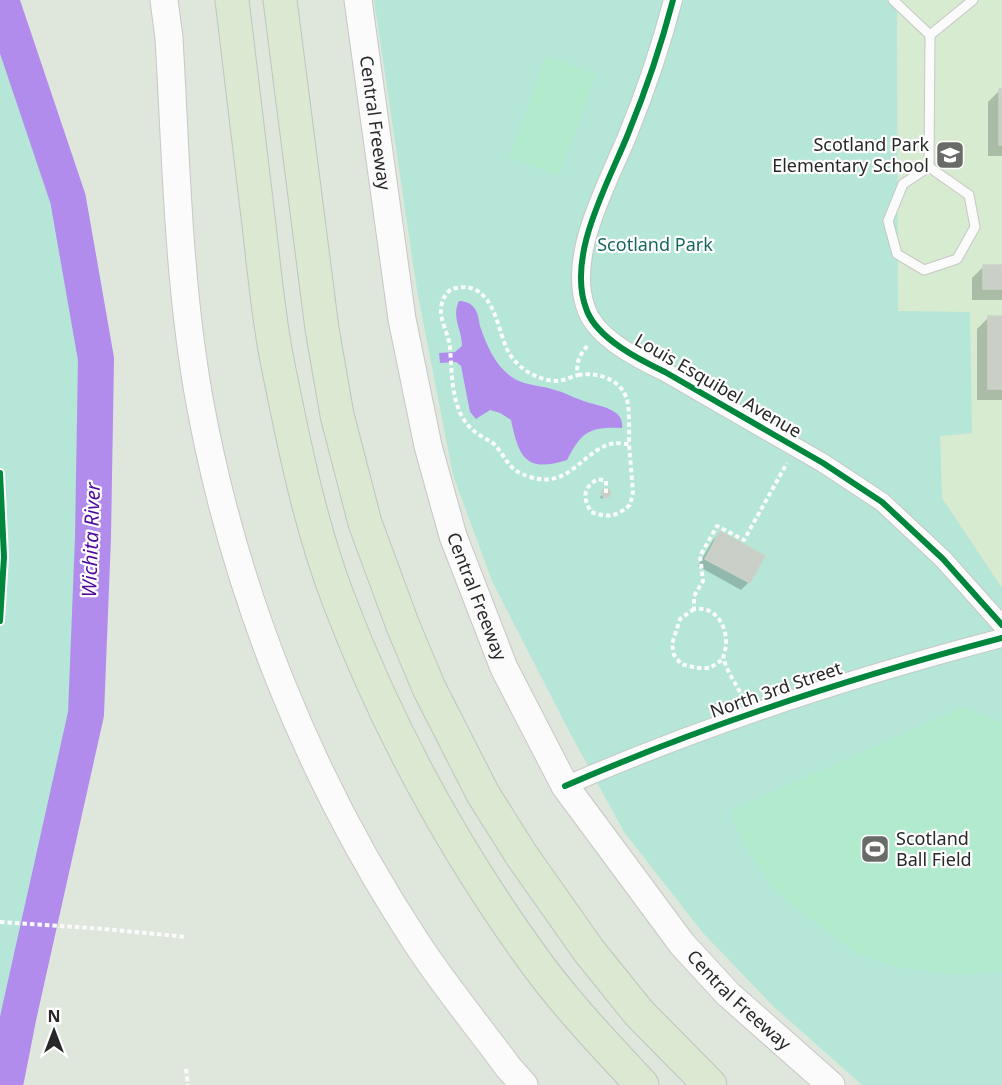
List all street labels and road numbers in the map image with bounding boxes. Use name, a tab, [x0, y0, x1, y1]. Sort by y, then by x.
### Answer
street label: Central Freeway	[355, 54, 397, 192]
street label: Louis Esquibel Avenue	[631, 328, 806, 443]
street label: Central Freeway	[442, 529, 513, 665]
street label: North 3rd Street	[707, 655, 845, 723]
street label: Central Freeway	[682, 944, 797, 1056]

